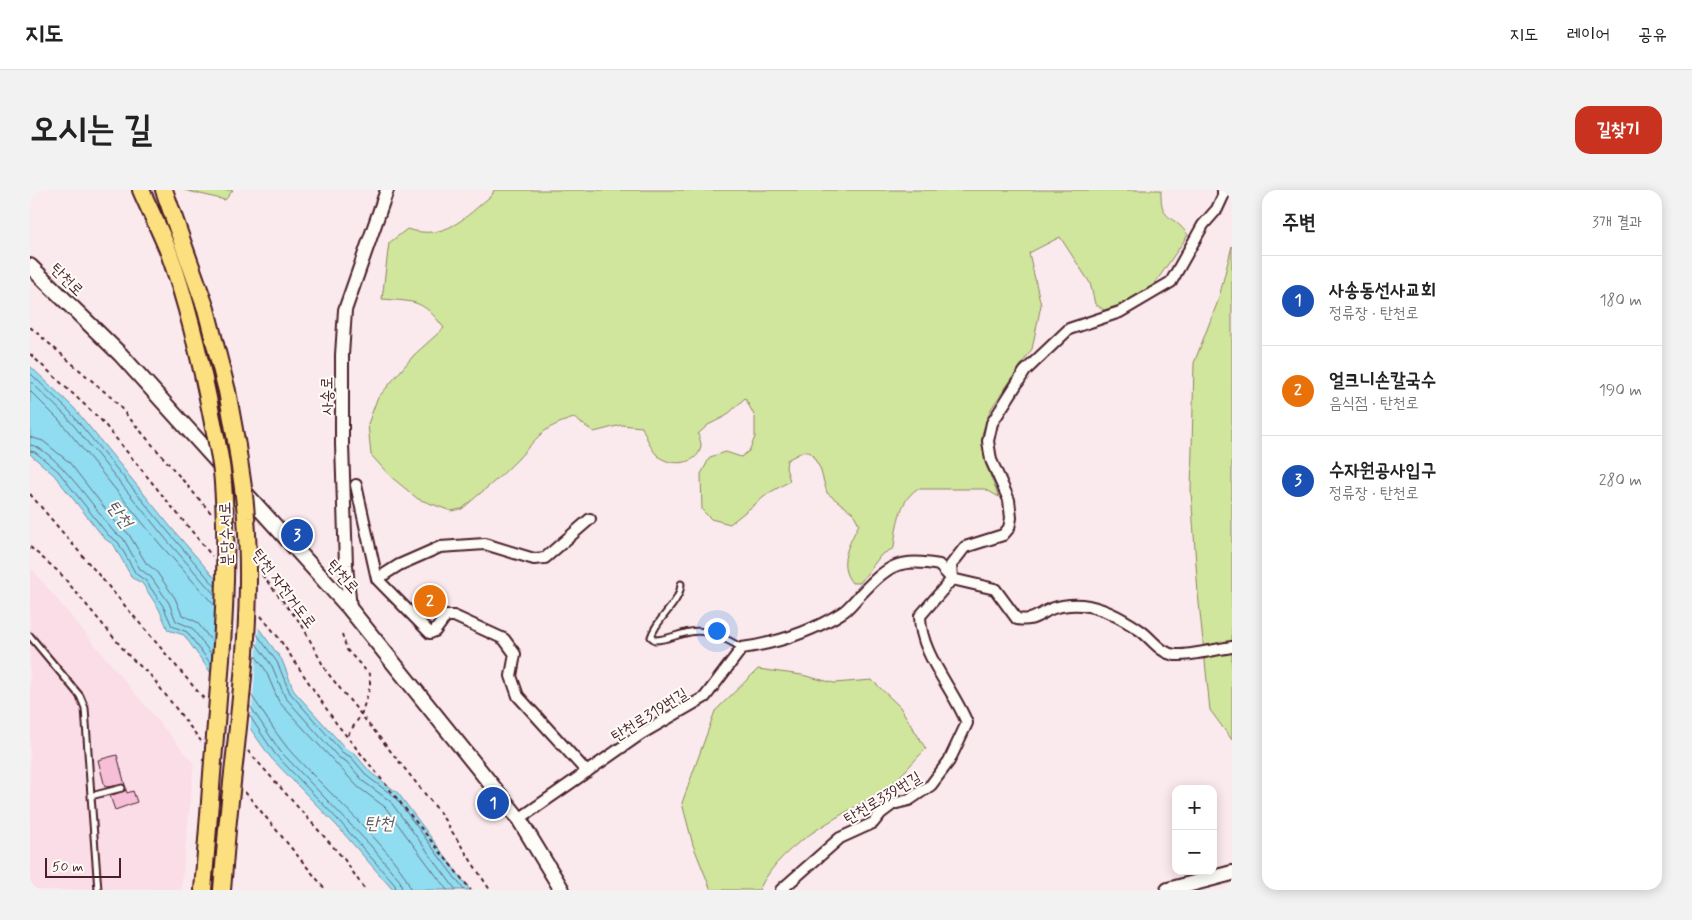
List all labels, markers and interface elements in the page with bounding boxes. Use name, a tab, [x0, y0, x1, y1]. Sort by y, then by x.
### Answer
text: 지도	[25, 19, 64, 50]
text: 지도	[1510, 23, 1539, 47]
text: 레이어	[1567, 23, 1610, 47]
text: 공유	[1638, 23, 1667, 47]
button: 길찾기	[1575, 106, 1662, 154]
text: 오시는 길	[30, 107, 152, 153]
text: 주변	[1282, 209, 1316, 237]
text: 3개 결과	[1592, 212, 1642, 233]
street label: 탄천로	[46, 259, 88, 301]
text: 사송동선사교회	[1329, 278, 1436, 303]
text: 1	[1294, 290, 1302, 311]
text: 180 m	[1599, 290, 1642, 311]
text: 정류장 · 탄천로	[1329, 303, 1419, 324]
text: 얼크니손칼국수	[1329, 368, 1436, 393]
street label: 사송로	[317, 377, 338, 415]
text: 2	[1294, 380, 1302, 401]
text: 190 m	[1599, 380, 1642, 401]
text: 음식점 · 탄천로	[1329, 393, 1419, 414]
text: 수자원공사입구	[1329, 458, 1436, 483]
text: 3	[1294, 470, 1302, 491]
text: 280 m	[1599, 470, 1642, 491]
text: 정류장 · 탄천로	[1329, 483, 1419, 504]
water label: 탄천	[101, 496, 138, 535]
street label: 분당수서로	[215, 501, 238, 566]
pin: 3	[281, 516, 313, 554]
street label: 탄천 자전거도로	[247, 545, 321, 633]
street label: 탄천로	[322, 556, 364, 598]
pin: 2	[414, 582, 446, 620]
your location	[704, 618, 730, 644]
street label: 탄천로319번길	[607, 683, 692, 747]
street label: 탄천로339번길	[840, 767, 925, 830]
pin: 1	[477, 784, 509, 822]
map controls	[1172, 785, 1217, 875]
button: +	[1172, 785, 1217, 830]
water label: 탄천	[365, 812, 395, 836]
button: −	[1172, 830, 1217, 875]
scale bar	[45, 855, 121, 878]
text: 50 m	[52, 858, 83, 876]

